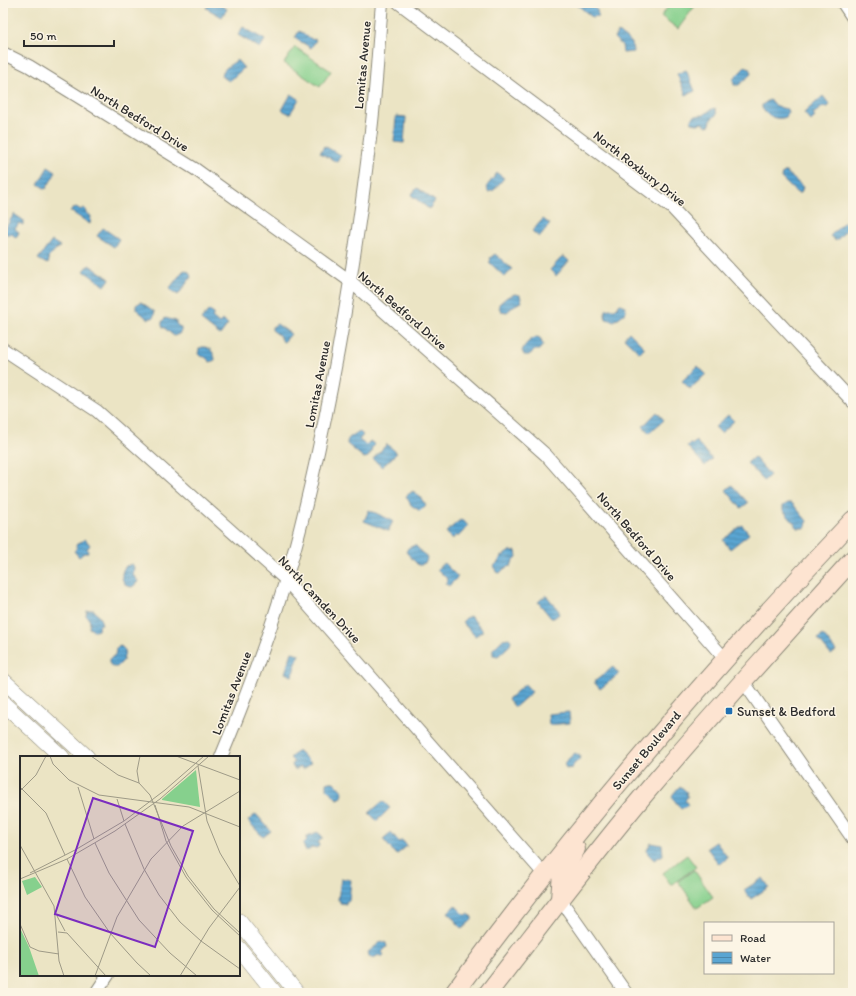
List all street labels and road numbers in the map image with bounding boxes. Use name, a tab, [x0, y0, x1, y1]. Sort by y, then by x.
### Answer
street label: Lomitas Avenue	[351, 20, 374, 110]
street label: North Bedford Drive	[88, 82, 191, 155]
street label: North Roxbury Drive	[590, 128, 689, 209]
street label: North Bedford Drive	[355, 268, 450, 353]
street label: Lomitas Avenue	[302, 339, 333, 429]
street label: North Bedford Drive	[594, 489, 679, 584]
street label: North Camden Drive	[275, 553, 364, 646]
street label: Lomitas Avenue	[209, 649, 254, 737]
street label: Sunset Boulevard	[609, 708, 684, 793]

